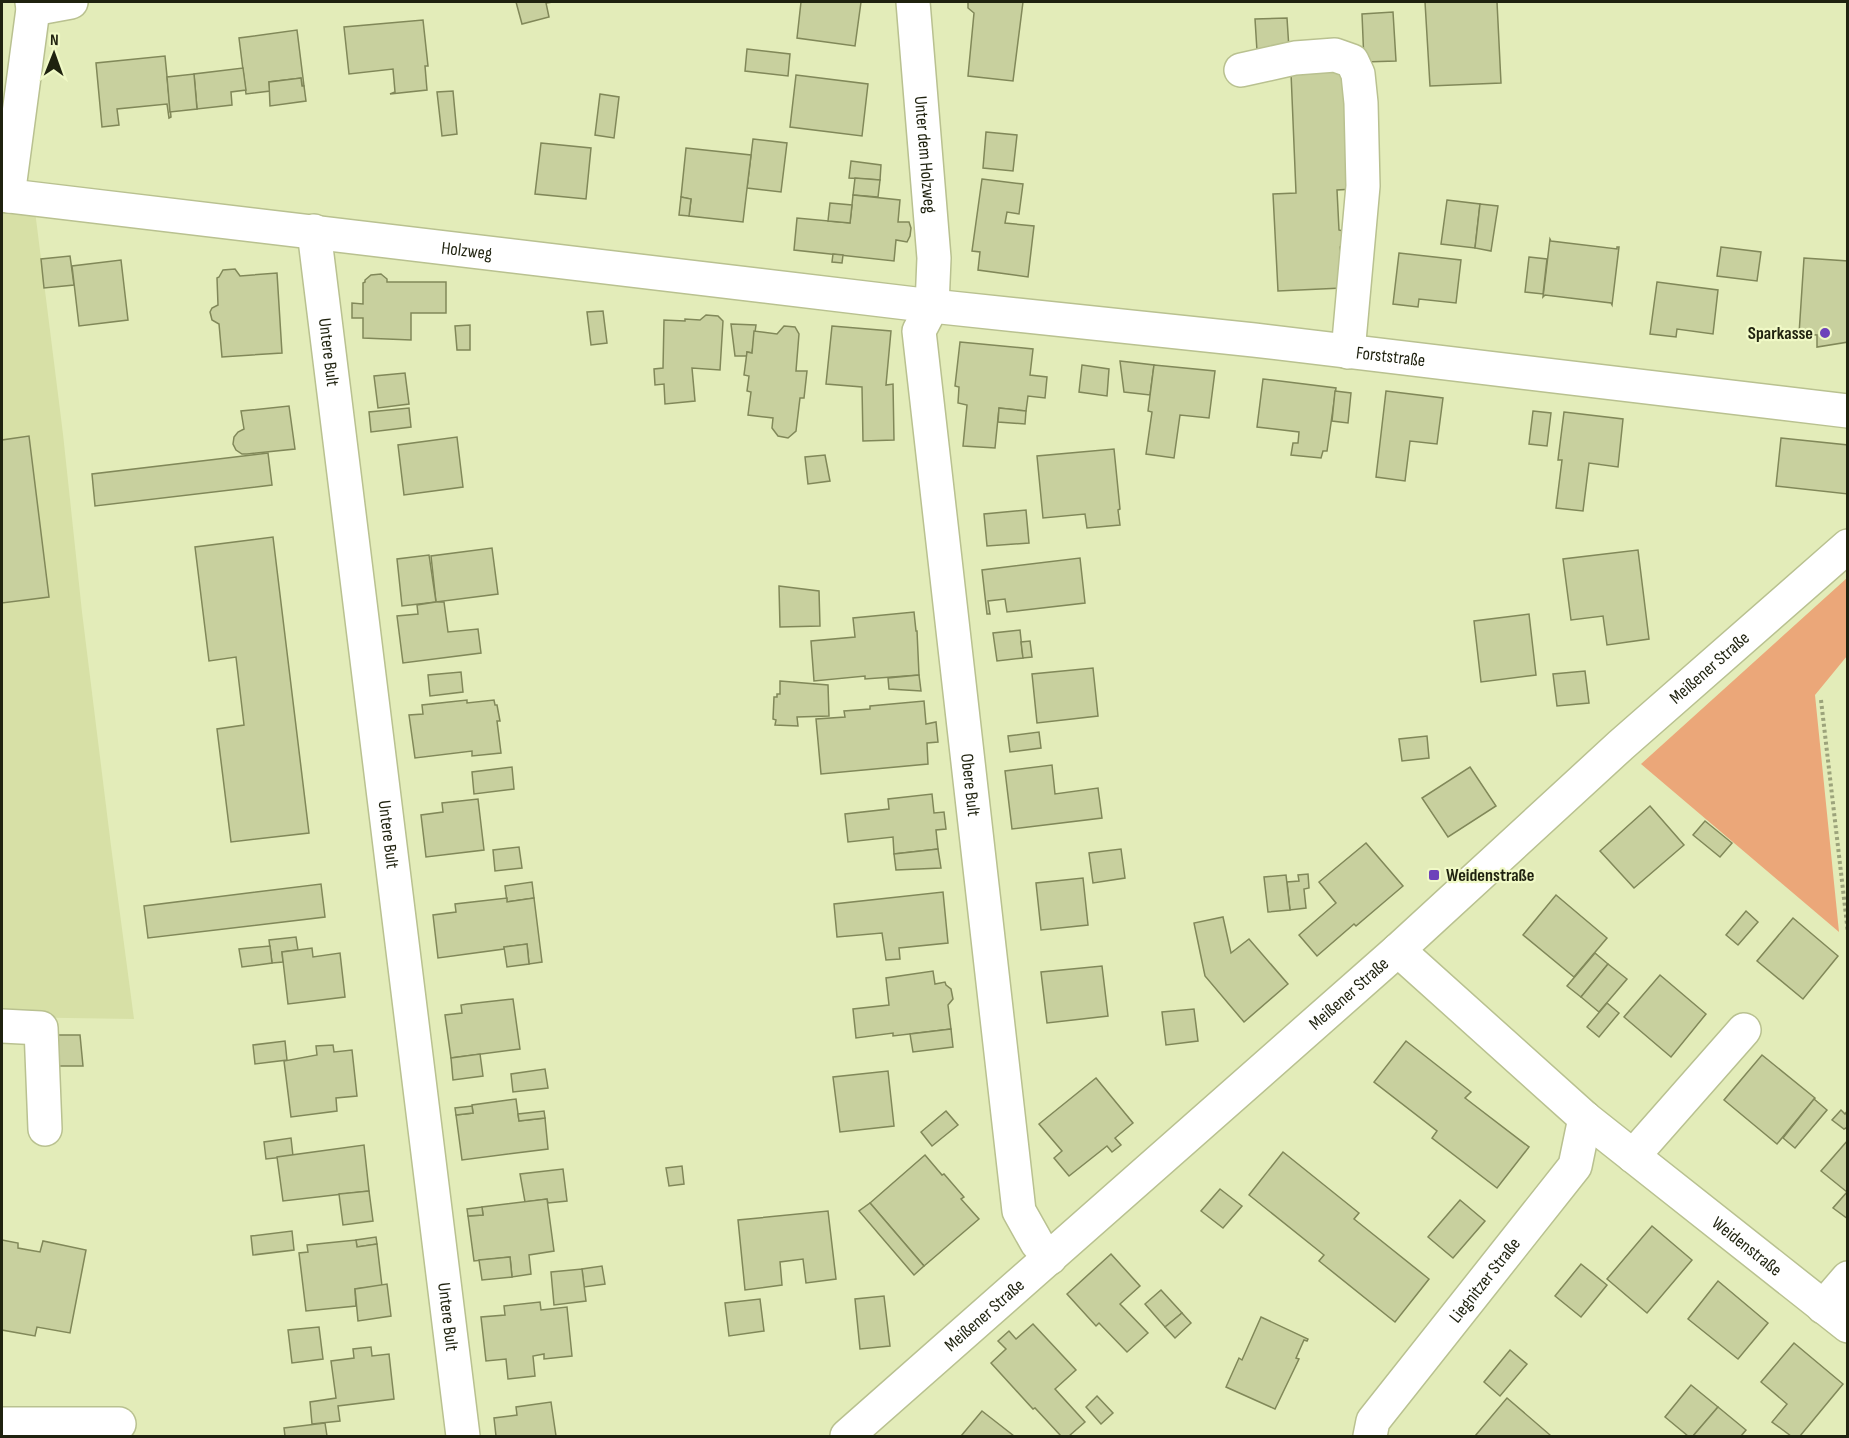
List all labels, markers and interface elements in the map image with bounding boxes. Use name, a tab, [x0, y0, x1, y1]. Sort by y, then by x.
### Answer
north arrow	[24, 24, 84, 84]
text: N	[50, 31, 59, 50]
street label: Unter dem Holzweg	[910, 95, 940, 214]
street label: Holzweg	[440, 238, 493, 264]
street label: Untere Bult	[314, 317, 343, 388]
place label: Sparkasse	[1748, 323, 1813, 344]
marker: Sparkasse	[1818, 326, 1832, 340]
street label: Forststraße	[1355, 342, 1426, 371]
street label: Meißener Straße	[1665, 627, 1754, 709]
street label: Obere Bult	[956, 753, 984, 818]
street label: Untere Bult	[373, 799, 403, 870]
place label: Weidenstraße	[1446, 865, 1535, 886]
marker: Weidenstraße	[1427, 868, 1441, 882]
street label: Meißener Straße	[1305, 953, 1393, 1034]
street label: Weidenstraße	[1708, 1213, 1786, 1281]
street label: Liegnitzer Straße	[1445, 1234, 1525, 1327]
street label: Meißener Straße	[941, 1275, 1029, 1356]
street label: Untere Bult	[433, 1281, 462, 1353]

